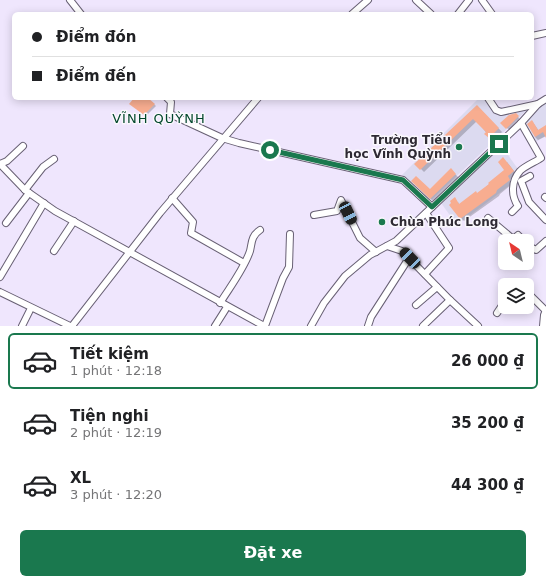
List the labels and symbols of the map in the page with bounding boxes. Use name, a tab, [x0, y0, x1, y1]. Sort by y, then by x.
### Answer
district label: VĨNH QUỲNH	[112, 111, 206, 126]
place label: Trường Tiểu học Vĩnh Quỳnh	[345, 132, 451, 161]
route end	[490, 135, 508, 153]
route start	[261, 141, 279, 159]
marker: Trường Tiểu học Vĩnh Quỳnh	[454, 142, 464, 152]
car	[337, 200, 359, 226]
place label: Chùa Phúc Long	[390, 215, 498, 229]
marker: Chùa Phúc Long	[377, 217, 387, 227]
north arrow	[498, 234, 534, 270]
car	[397, 245, 423, 271]

